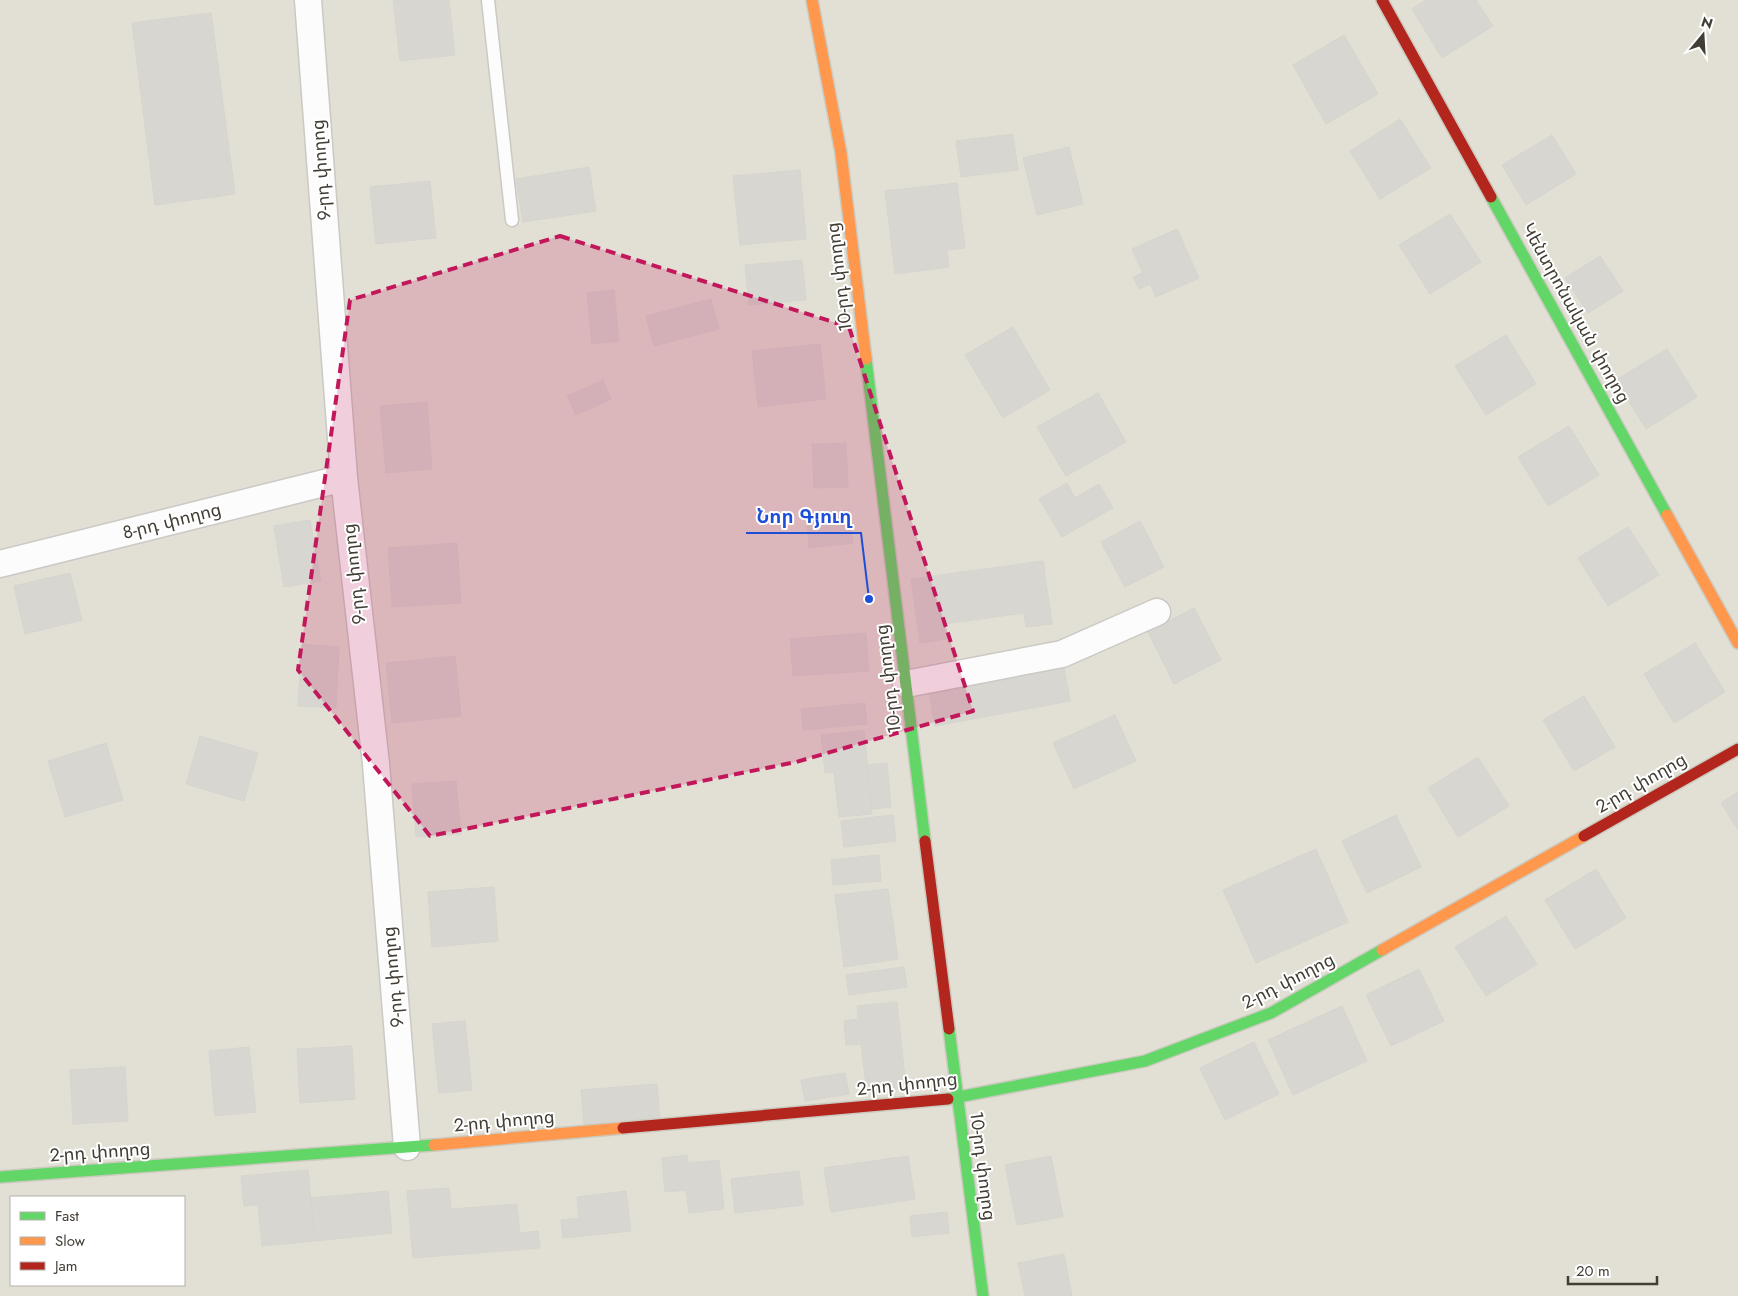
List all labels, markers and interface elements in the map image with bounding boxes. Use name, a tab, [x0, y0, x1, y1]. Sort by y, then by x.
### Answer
north arrow	[1678, 10, 1728, 60]
text: N	[1699, 11, 1715, 34]
street label: 9-րդ փողոց	[305, 119, 337, 221]
street label: Կենտրոնական փողոց	[1515, 218, 1637, 408]
street label: 10-րդ փողոց	[819, 221, 859, 333]
street label: 8-րդ փողոց	[120, 496, 224, 546]
callout: Նոր Գյուղ	[746, 499, 861, 533]
text: Նոր Գյուղ	[756, 503, 853, 530]
street label: 9-րդ փողոց	[336, 522, 372, 626]
street label: 10-րդ փողոց	[868, 623, 908, 735]
street label: 2-րդ փողոց	[1591, 746, 1691, 820]
street label: 9-րդ փողոց	[376, 925, 410, 1029]
street label: 2-րդ փողոց	[1237, 946, 1339, 1016]
street label: 2-րդ փողոց	[855, 1066, 959, 1102]
street label: 2-րդ փողոց	[453, 1104, 555, 1138]
street label: 10-րդ փողոց	[963, 1110, 1003, 1222]
street label: 2-րդ փողոց	[49, 1136, 151, 1168]
legend	[10, 1196, 185, 1286]
text: Fast	[55, 1205, 79, 1227]
text: Slow	[55, 1230, 86, 1252]
scale bar	[1568, 1254, 1657, 1286]
text: Jam	[53, 1255, 78, 1277]
text: 20 m	[1576, 1260, 1610, 1282]

